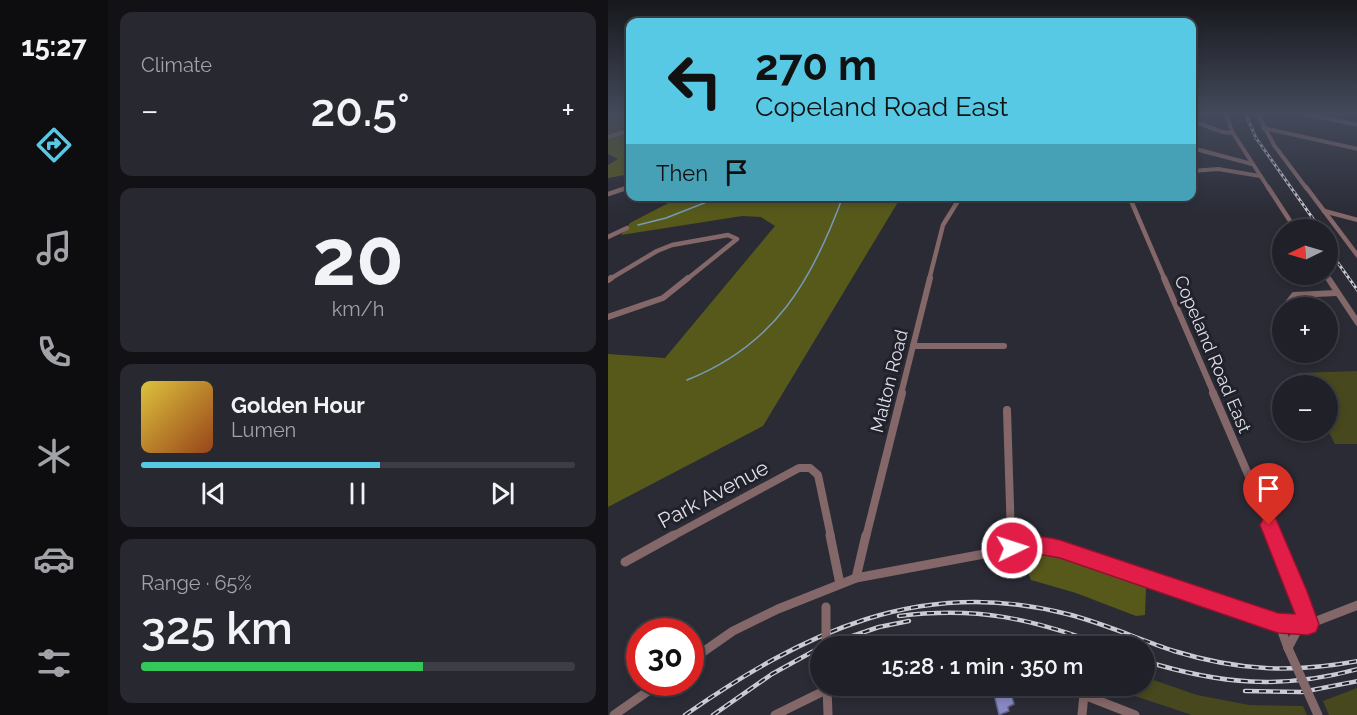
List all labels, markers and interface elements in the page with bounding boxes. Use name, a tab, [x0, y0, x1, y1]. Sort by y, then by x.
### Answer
text: 15:27	[21, 31, 87, 62]
text: 270 m	[755, 41, 877, 90]
icon: left	[656, 42, 734, 120]
text: Climate	[141, 53, 212, 77]
text: 20.5°	[310, 84, 410, 137]
text: −	[141, 91, 159, 130]
text: +	[561, 91, 575, 130]
text: Copeland Road East	[755, 91, 1008, 122]
icon: directions	[33, 124, 75, 166]
icon: arrive	[720, 156, 753, 189]
text: Then	[656, 160, 708, 186]
text: 20	[312, 212, 404, 303]
north arrow	[1272, 219, 1338, 285]
map controls	[1272, 219, 1338, 441]
icon: music	[33, 227, 75, 269]
street label: Copeland Road East	[1170, 272, 1256, 436]
text: km/h	[332, 297, 384, 321]
button: +	[1272, 297, 1338, 363]
street label: Malton Road	[866, 327, 912, 435]
icon: phone	[33, 331, 75, 373]
button: −	[1272, 375, 1338, 441]
text: Golden Hour	[231, 392, 365, 418]
text: Lumen	[231, 418, 296, 442]
icon: climate	[33, 435, 75, 477]
street label: Park Avenue	[654, 454, 772, 534]
pin	[1243, 463, 1294, 525]
icon: arrive	[1252, 472, 1285, 505]
icon: previous	[197, 477, 230, 510]
icon: pause	[341, 477, 374, 510]
icon: next	[486, 477, 519, 510]
position arrow	[980, 516, 1044, 580]
icon: car	[33, 538, 75, 580]
text: Range · 65%	[141, 571, 252, 595]
text: 325 km	[141, 602, 293, 655]
speed limit sign: 30	[626, 618, 704, 696]
icon: filters	[33, 642, 75, 684]
text: 15:28 · 1 min · 350 m	[882, 653, 1083, 679]

